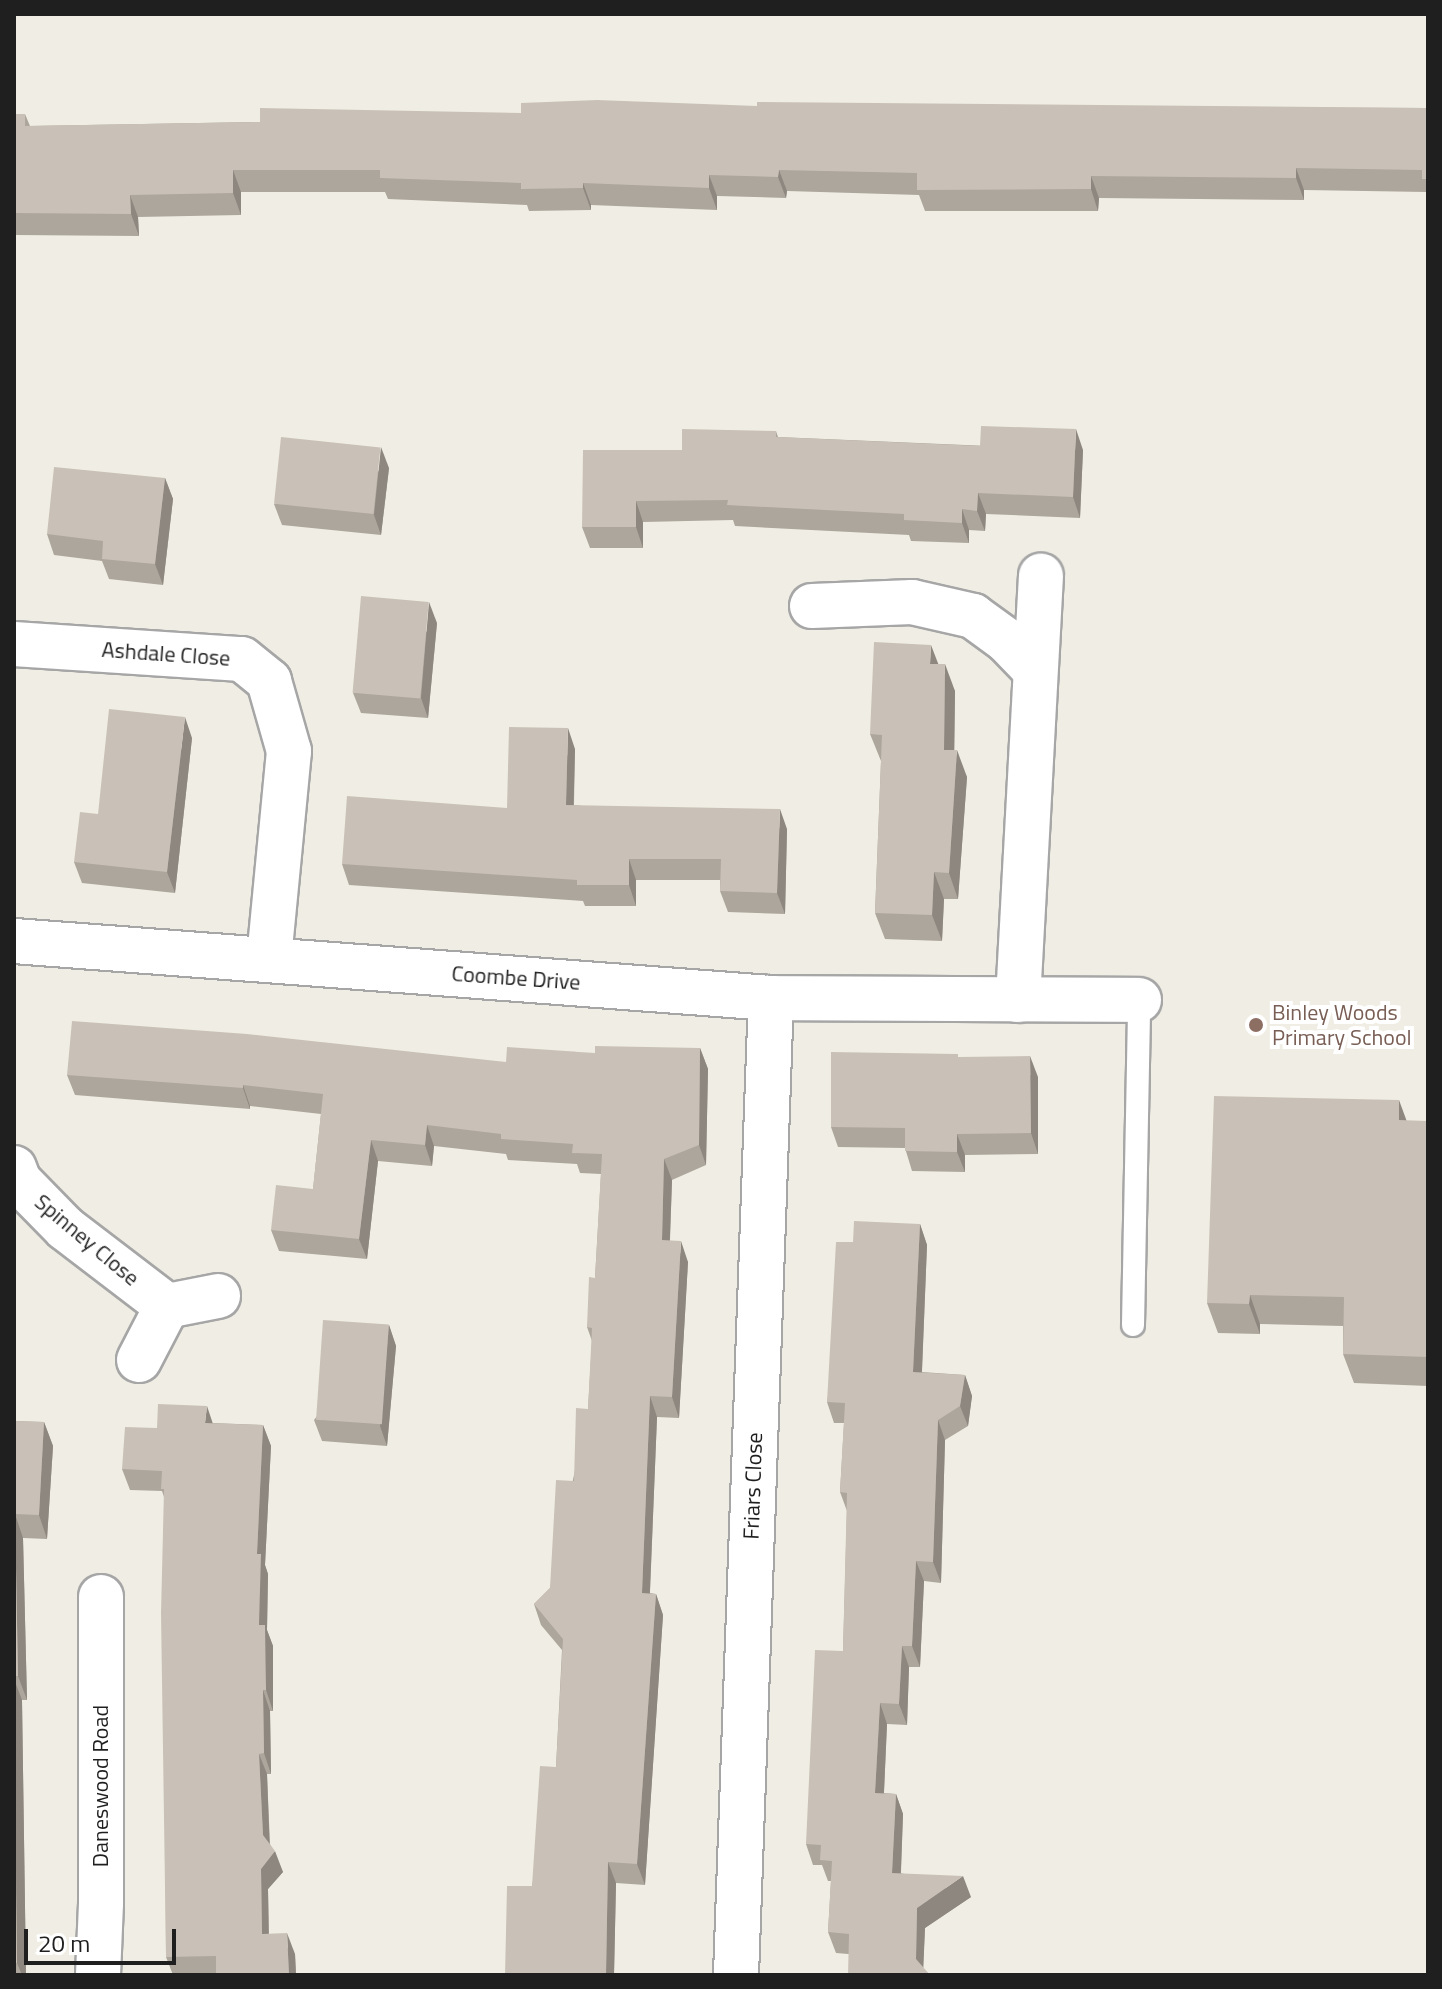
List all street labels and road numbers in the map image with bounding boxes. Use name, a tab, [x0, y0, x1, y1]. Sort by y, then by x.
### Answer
street label: Ashdale Close	[101, 636, 231, 672]
street label: Coombe Drive	[451, 960, 581, 996]
street label: Spinney Close	[29, 1189, 145, 1291]
street label: Friars Close	[738, 1432, 768, 1540]
street label: Daneswood Road	[88, 1705, 114, 1867]

